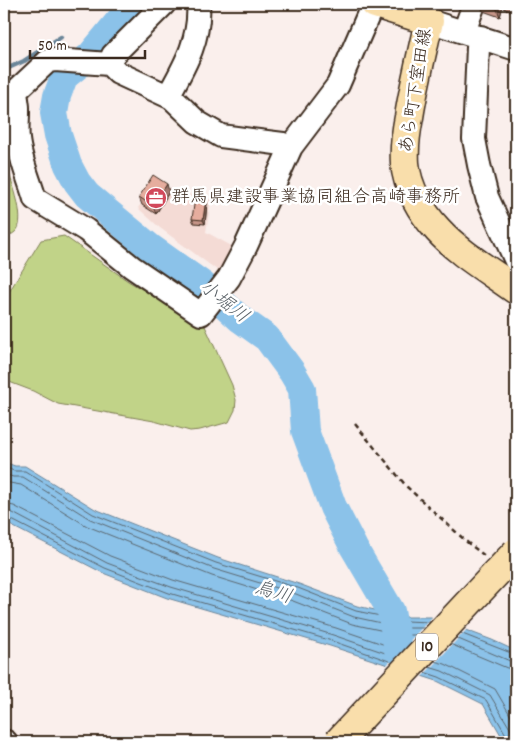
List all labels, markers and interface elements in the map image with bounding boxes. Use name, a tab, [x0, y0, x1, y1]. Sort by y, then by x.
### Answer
street label: あら町下室田線	[395, 27, 439, 155]
scale bar	[30, 28, 145, 60]
text: 50 m	[38, 36, 67, 58]
office icon: 群馬県建設事業協同組合高崎事務所	[144, 186, 168, 210]
place label: 群馬県建設事業協同組合高崎事務所	[172, 186, 460, 211]
water label: 小堀川	[192, 275, 254, 331]
water label: 烏川	[251, 576, 295, 612]
road number: 10	[416, 634, 438, 660]

